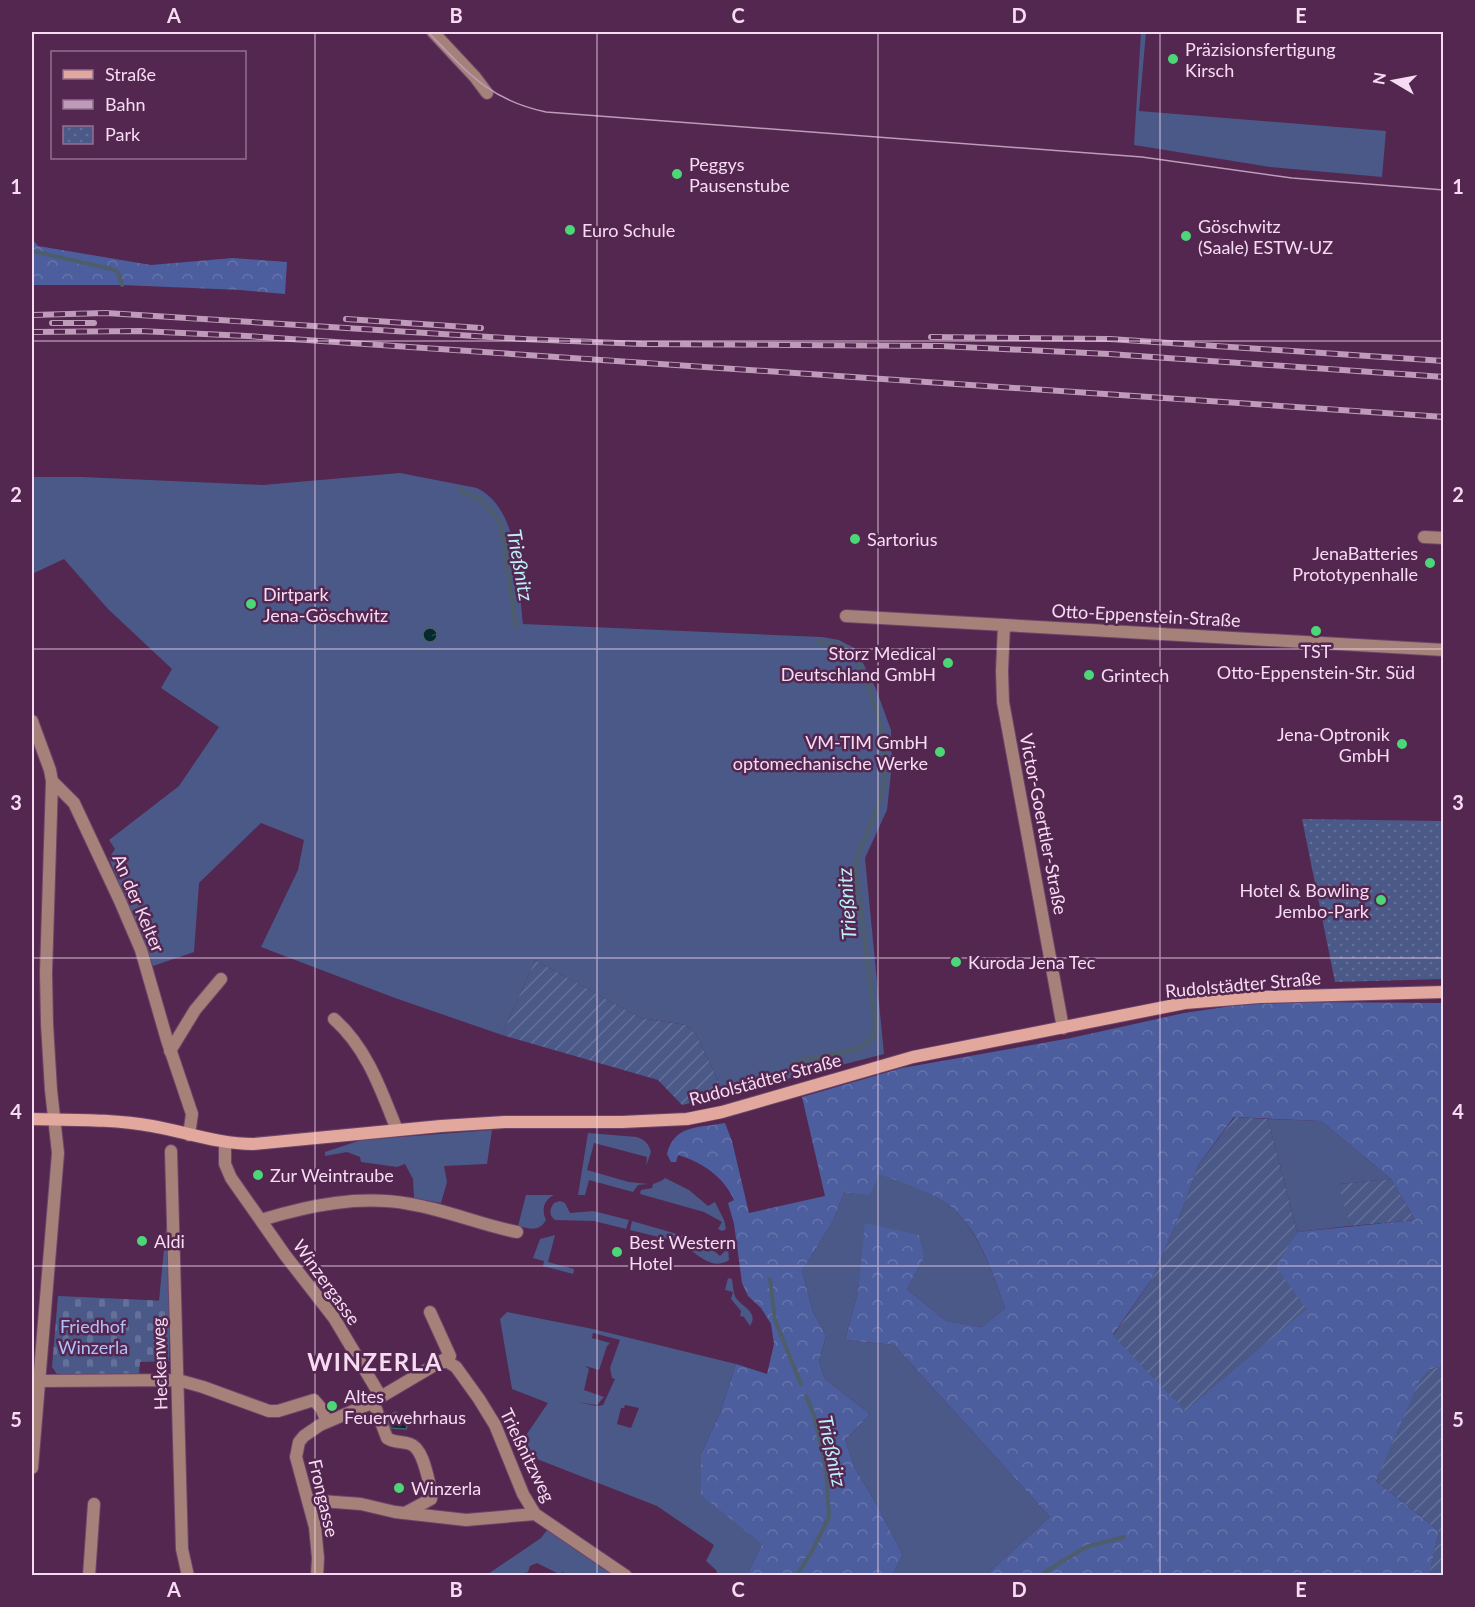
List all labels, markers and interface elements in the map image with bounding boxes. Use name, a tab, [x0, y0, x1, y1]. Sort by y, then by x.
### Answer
text: A	[166, 3, 181, 27]
text: B	[449, 3, 463, 27]
text: C	[731, 3, 745, 27]
text: D	[1011, 3, 1027, 27]
text: E	[1295, 3, 1307, 27]
place label: Präzisionsfertigung Kirsch	[1185, 38, 1336, 81]
legend	[51, 51, 246, 159]
north arrow	[1364, 51, 1424, 111]
marker: Präzisionsfertigung Kirsch	[1166, 52, 1180, 66]
text: Straße	[105, 63, 156, 85]
text: N	[1368, 71, 1389, 86]
text: Bahn	[105, 93, 146, 115]
text: Park	[105, 123, 141, 145]
place label: Peggys Pausenstube	[689, 153, 790, 196]
marker: Peggys Pausenstube	[670, 167, 684, 181]
text: 1	[10, 174, 22, 198]
text: 1	[1452, 174, 1464, 198]
place label: Göschwitz (Saale) ESTW-UZ	[1198, 215, 1333, 258]
place label: Euro Schule	[582, 219, 675, 241]
marker: Euro Schule	[563, 223, 577, 237]
marker: Göschwitz (Saale) ESTW-UZ	[1179, 229, 1193, 243]
text: 2	[10, 482, 22, 506]
text: 2	[1452, 482, 1464, 506]
water label: Trießnitz	[503, 527, 539, 603]
place label: Sartorius	[867, 528, 938, 550]
marker: Sartorius	[848, 532, 862, 546]
place label: JenaBatteries Prototypenhalle	[1292, 542, 1418, 585]
marker: JenaBatteries Prototypenhalle	[1423, 556, 1437, 570]
place label: Dirtpark Jena-Göschwitz	[263, 583, 388, 626]
marker: Dirtpark Jena-Göschwitz	[244, 597, 258, 611]
street label: Otto-Eppenstein-Straße	[1051, 599, 1241, 631]
marker: TST Otto-Eppenstein-Str. Süd	[1309, 624, 1323, 638]
place label: TST Otto-Eppenstein-Str. Süd	[1217, 640, 1415, 683]
place label: Storz Medical Deutschland GmbH	[781, 642, 936, 685]
marker: Storz Medical Deutschland GmbH	[941, 656, 955, 670]
place label: Grintech	[1101, 664, 1169, 686]
marker: Grintech	[1082, 668, 1096, 682]
place label: Jena-Optronik GmbH	[1277, 723, 1391, 766]
place label: VM-TIM GmbH optomechanische Werke	[733, 731, 928, 774]
street label: Victor-Goerttler-Straße	[1016, 732, 1072, 916]
marker: Jena-Optronik GmbH	[1395, 737, 1409, 751]
marker: VM-TIM GmbH optomechanische Werke	[933, 745, 947, 759]
text: 3	[10, 790, 22, 814]
text: 3	[1452, 790, 1464, 814]
street label: An der Kelter	[108, 851, 170, 956]
water label: Trießnitz	[831, 867, 860, 941]
place label: Hotel & Bowling Jembo-Park	[1240, 879, 1370, 922]
marker: Hotel & Bowling Jembo-Park	[1374, 893, 1388, 907]
place label: Kuroda Jena Tec	[968, 951, 1096, 973]
marker: Kuroda Jena Tec	[949, 955, 963, 969]
street label: Rudolstädter Straße	[1164, 966, 1322, 1002]
street label: Rudolstädter Straße	[687, 1048, 843, 1110]
text: 4	[10, 1099, 22, 1123]
text: 4	[1452, 1099, 1464, 1123]
place label: Zur Weintraube	[270, 1164, 394, 1186]
marker: Zur Weintraube	[251, 1168, 265, 1182]
place label: Aldi	[154, 1230, 185, 1252]
place label: Best Western Hotel	[629, 1231, 736, 1274]
marker: Aldi	[135, 1234, 149, 1248]
street label: Winzergasse	[289, 1235, 365, 1329]
marker: Best Western Hotel	[610, 1245, 624, 1259]
park label: Friedhof Winzerla	[58, 1315, 128, 1358]
street label: Heckenweg	[146, 1317, 172, 1411]
district label: WINZERLA	[307, 1347, 443, 1376]
place label: Altes Feuerwehrhaus	[344, 1385, 466, 1428]
marker: Altes Feuerwehrhaus	[325, 1399, 339, 1413]
street label: Trießnitzweg	[496, 1405, 560, 1505]
text: 5	[10, 1407, 22, 1431]
text: 5	[1452, 1407, 1464, 1431]
water label: Trießnitz	[814, 1413, 852, 1489]
street label: Frongasse	[304, 1457, 344, 1539]
place label: Winzerla	[411, 1477, 481, 1499]
marker: Winzerla	[392, 1481, 406, 1495]
text: A	[166, 1577, 181, 1601]
text: B	[449, 1577, 463, 1601]
text: C	[731, 1577, 745, 1601]
text: D	[1011, 1577, 1027, 1601]
text: E	[1295, 1577, 1307, 1601]

